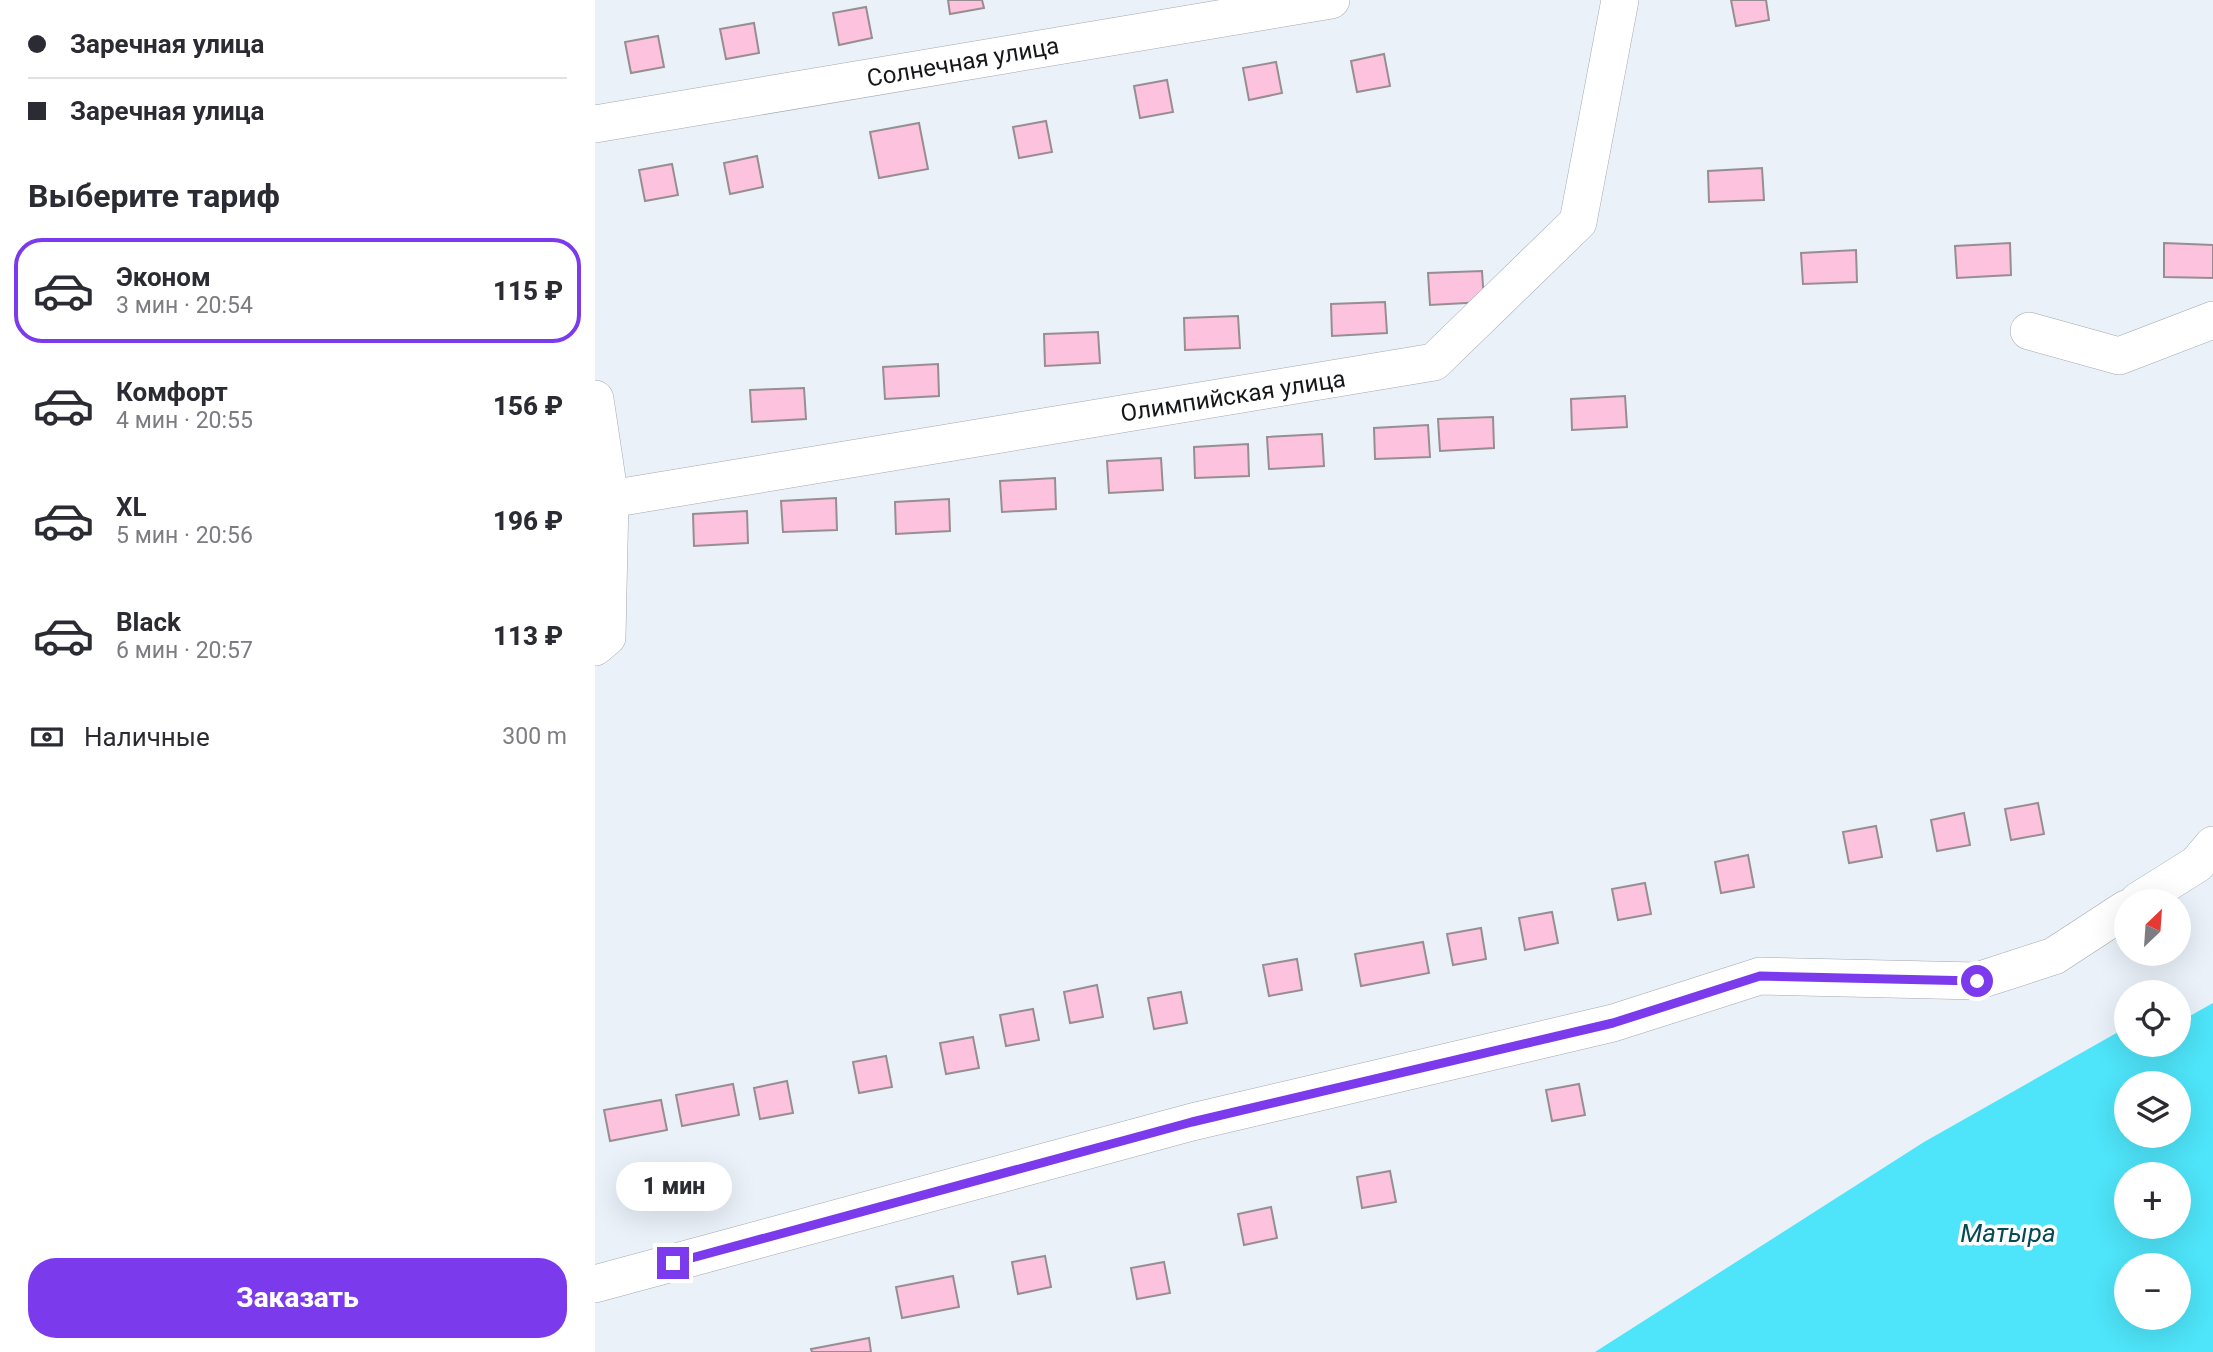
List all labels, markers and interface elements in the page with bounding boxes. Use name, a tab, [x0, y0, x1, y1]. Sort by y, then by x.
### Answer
text: Заречная улица	[70, 29, 264, 59]
street label: Солнечная улица	[865, 31, 1061, 93]
text: Заречная улица	[70, 96, 264, 126]
text: Выберите тариф	[28, 177, 280, 215]
icon: car	[32, 259, 95, 322]
text: Эконом	[116, 262, 211, 292]
text: 115 ₽	[493, 276, 563, 306]
text: 3 мин · 20:54	[116, 292, 253, 319]
street label: Олимпийская улица	[1119, 364, 1347, 428]
icon: car	[32, 374, 95, 437]
text: Комфорт	[116, 377, 228, 407]
text: 156 ₽	[493, 391, 563, 421]
text: 4 мин · 20:55	[116, 407, 253, 434]
icon: car	[32, 489, 95, 552]
text: XL	[116, 492, 147, 522]
text: 196 ₽	[493, 506, 563, 536]
text: 5 мин · 20:56	[116, 522, 253, 549]
icon: car	[32, 604, 95, 667]
text: Black	[116, 607, 181, 637]
text: 113 ₽	[493, 621, 563, 651]
text: 6 мин · 20:57	[116, 637, 253, 664]
icon: cash	[28, 718, 66, 756]
text: Наличные	[84, 722, 210, 752]
text: 300 m	[502, 723, 567, 750]
north arrow	[2114, 889, 2191, 966]
map controls	[2114, 889, 2191, 1330]
route start	[1961, 965, 1993, 997]
button: locate	[2114, 980, 2191, 1057]
button: layers	[2114, 1071, 2191, 1148]
callout: 1 мин	[615, 1162, 731, 1210]
button: +	[2114, 1162, 2191, 1239]
text: 1 мин	[643, 1173, 705, 1200]
water label: Матыра	[1960, 1218, 2056, 1248]
route end	[657, 1247, 689, 1279]
button: −	[2114, 1253, 2191, 1330]
button: Заказать	[28, 1258, 567, 1338]

